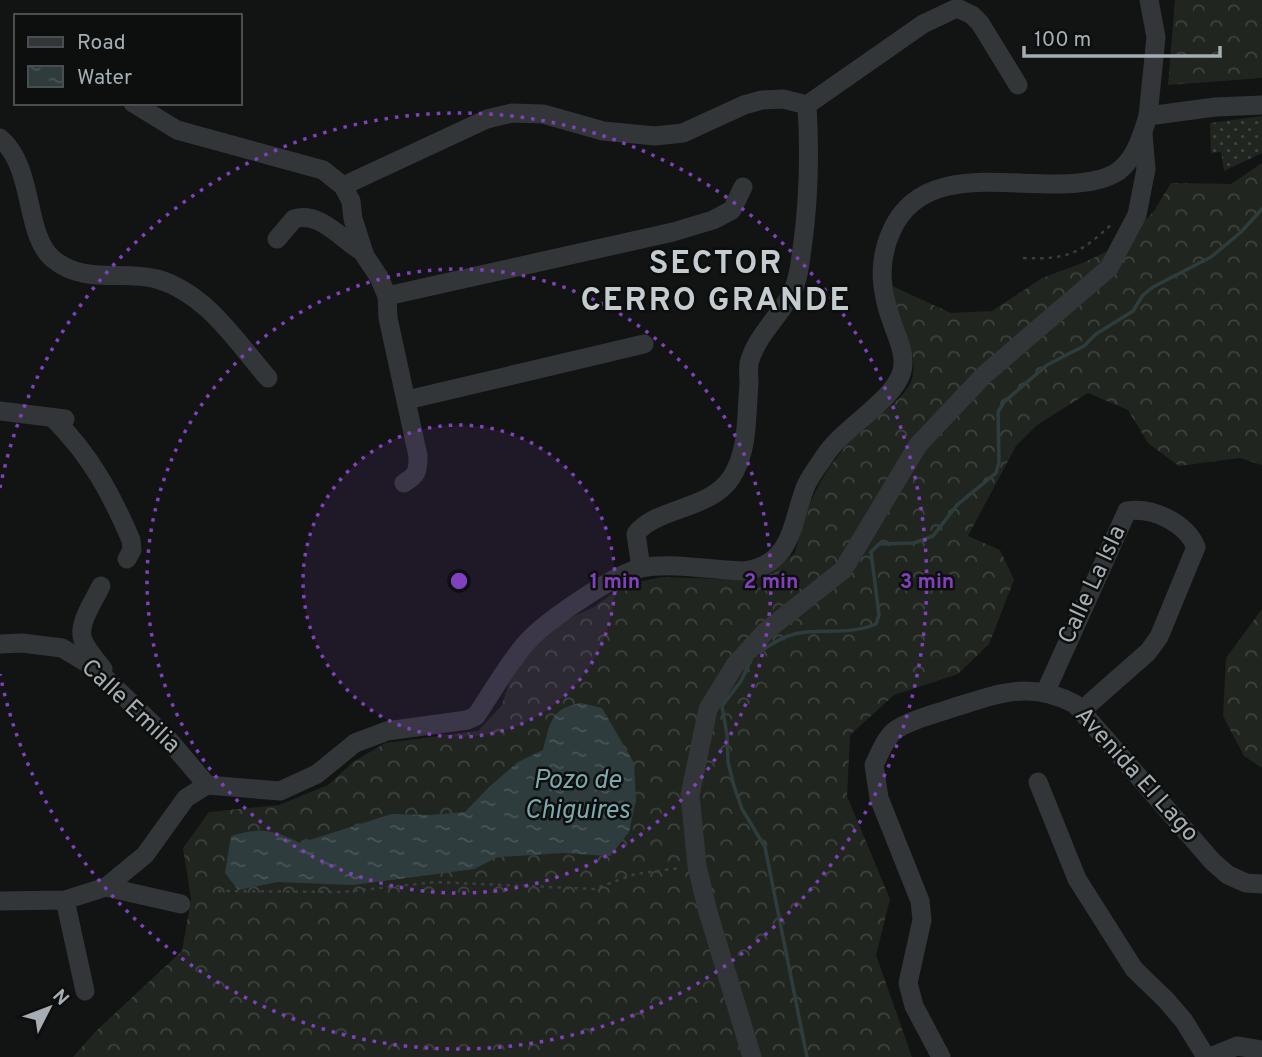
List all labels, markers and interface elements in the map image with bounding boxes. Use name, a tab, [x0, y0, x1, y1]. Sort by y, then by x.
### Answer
legend	[14, 14, 242, 105]
scale bar	[1024, 14, 1220, 58]
text: 100 m	[1034, 27, 1091, 54]
text: Road	[77, 30, 126, 57]
text: Water	[77, 65, 132, 92]
district label: SECTOR CERRO GRANDE	[581, 245, 851, 322]
street label: Calle La Isla	[1052, 521, 1134, 649]
centre of rings	[447, 569, 471, 593]
text: 1 min	[590, 569, 640, 596]
text: 2 min	[744, 569, 798, 596]
text: 3 min	[900, 569, 954, 596]
street label: Calle Emilia	[74, 653, 186, 761]
street label: Avenida El Lago	[1068, 701, 1204, 849]
water label: Pozo de Chiguires	[524, 765, 631, 828]
north arrow	[14, 973, 84, 1043]
text: N	[47, 985, 74, 1011]

